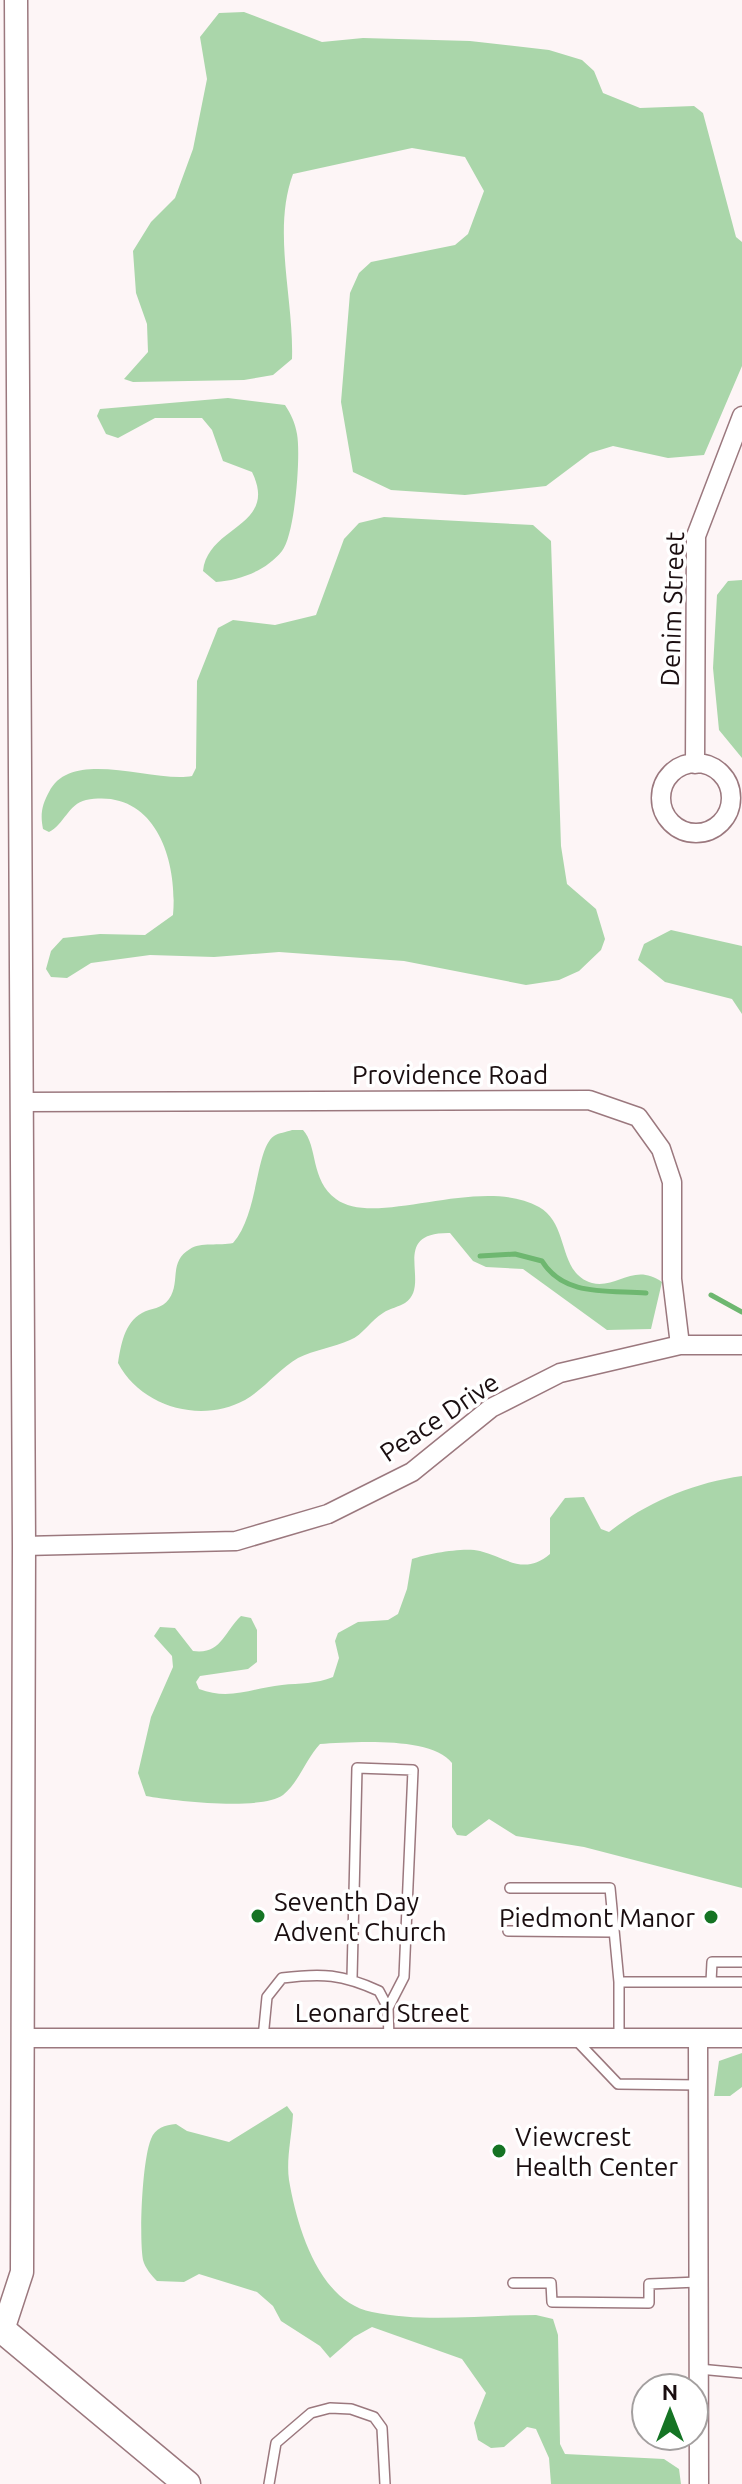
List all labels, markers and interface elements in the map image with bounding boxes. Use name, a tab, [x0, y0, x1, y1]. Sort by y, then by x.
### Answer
street label: Denim Street	[655, 531, 689, 687]
street label: Providence Road	[352, 1060, 548, 1089]
street label: Peace Drive	[374, 1367, 504, 1467]
place label: Seventh Day Advent Church	[274, 1887, 446, 1946]
place label: Piedmont Manor	[499, 1903, 695, 1932]
marker: Seventh Day Advent Church	[249, 1907, 267, 1925]
marker: Piedmont Manor	[702, 1908, 720, 1926]
street label: Leonard Street	[295, 1998, 469, 2027]
place label: Viewcrest Health Center	[515, 2122, 678, 2181]
marker: Viewcrest Health Center	[490, 2142, 508, 2160]
north arrow	[630, 2372, 710, 2452]
text: N	[662, 2379, 678, 2404]

